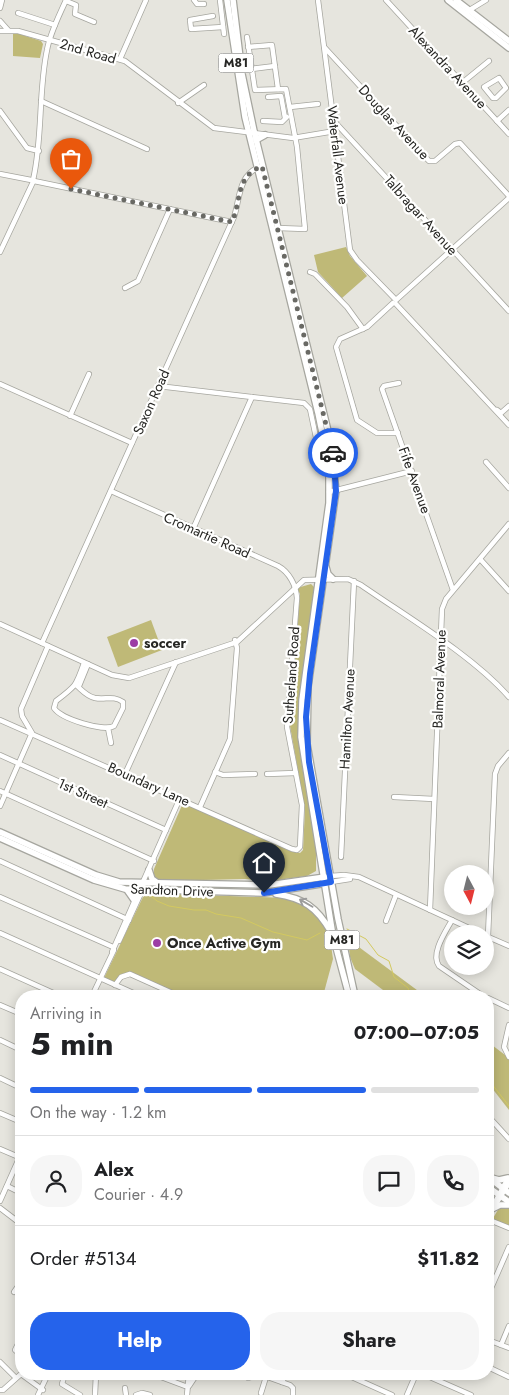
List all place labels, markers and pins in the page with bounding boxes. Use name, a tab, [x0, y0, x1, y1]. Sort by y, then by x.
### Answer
pin	[50, 138, 92, 189]
place label: soccer	[144, 633, 186, 653]
marker: soccer	[128, 637, 140, 649]
pin	[243, 842, 285, 893]
place label: Once Active Gym	[167, 933, 281, 953]
marker: Once Active Gym	[151, 937, 163, 949]

